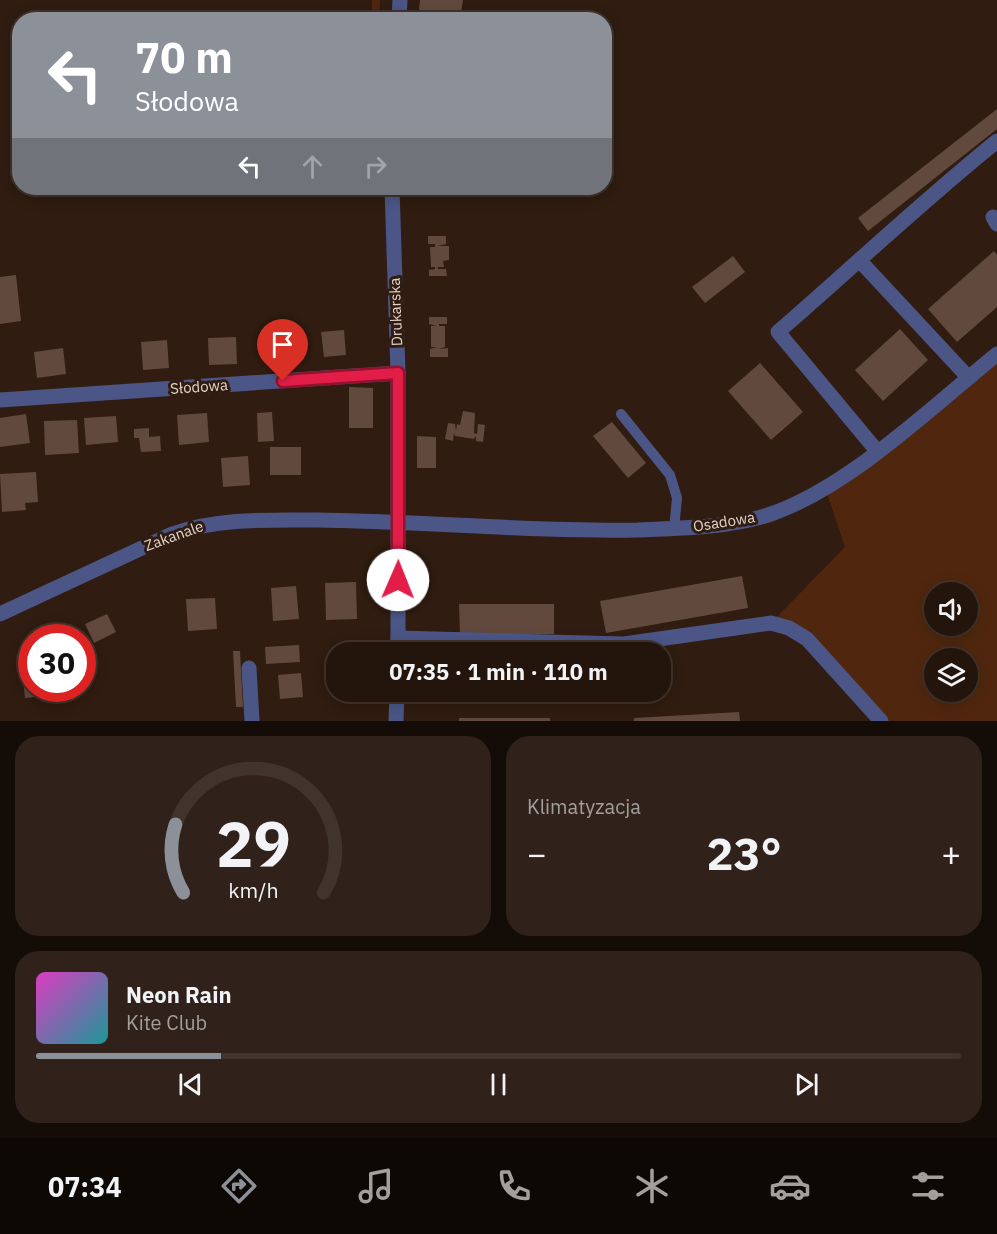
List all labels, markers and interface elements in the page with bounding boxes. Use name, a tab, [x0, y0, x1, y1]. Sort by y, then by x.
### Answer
text: 70 m	[135, 30, 233, 85]
icon: left	[36, 36, 114, 114]
text: Słodowa	[135, 83, 239, 118]
icon: left	[233, 150, 266, 183]
icon: ahead	[296, 150, 329, 183]
icon: right	[359, 150, 392, 183]
street label: Drukarska	[385, 277, 406, 347]
pin	[257, 319, 308, 381]
icon: arrive	[266, 328, 299, 361]
street label: Słodowa	[170, 375, 228, 398]
street label: Osadowa	[692, 507, 756, 536]
street label: Zakanale	[142, 516, 206, 555]
position arrow	[366, 548, 430, 612]
map controls	[924, 582, 978, 702]
button: sound	[924, 582, 978, 636]
speed limit sign: 30	[18, 624, 96, 702]
button: layers	[924, 648, 978, 702]
text: 07:35 · 1 min · 110 m	[389, 657, 608, 686]
text: Klimatyzacja	[527, 793, 641, 820]
text: 29	[216, 803, 290, 884]
text: 23°	[706, 824, 782, 882]
text: −	[527, 832, 547, 875]
text: +	[941, 832, 961, 875]
text: km/h	[228, 876, 278, 904]
text: Neon Rain	[126, 980, 232, 1009]
text: Kite Club	[126, 1009, 207, 1036]
icon: previous	[174, 1068, 207, 1101]
icon: pause	[482, 1068, 515, 1101]
icon: next	[790, 1068, 823, 1101]
icon: directions	[218, 1165, 260, 1207]
icon: music	[355, 1165, 397, 1207]
icon: phone	[493, 1165, 535, 1207]
icon: climate	[631, 1165, 673, 1207]
icon: car	[769, 1165, 811, 1207]
icon: filters	[907, 1165, 949, 1207]
text: 07:34	[48, 1169, 122, 1204]

